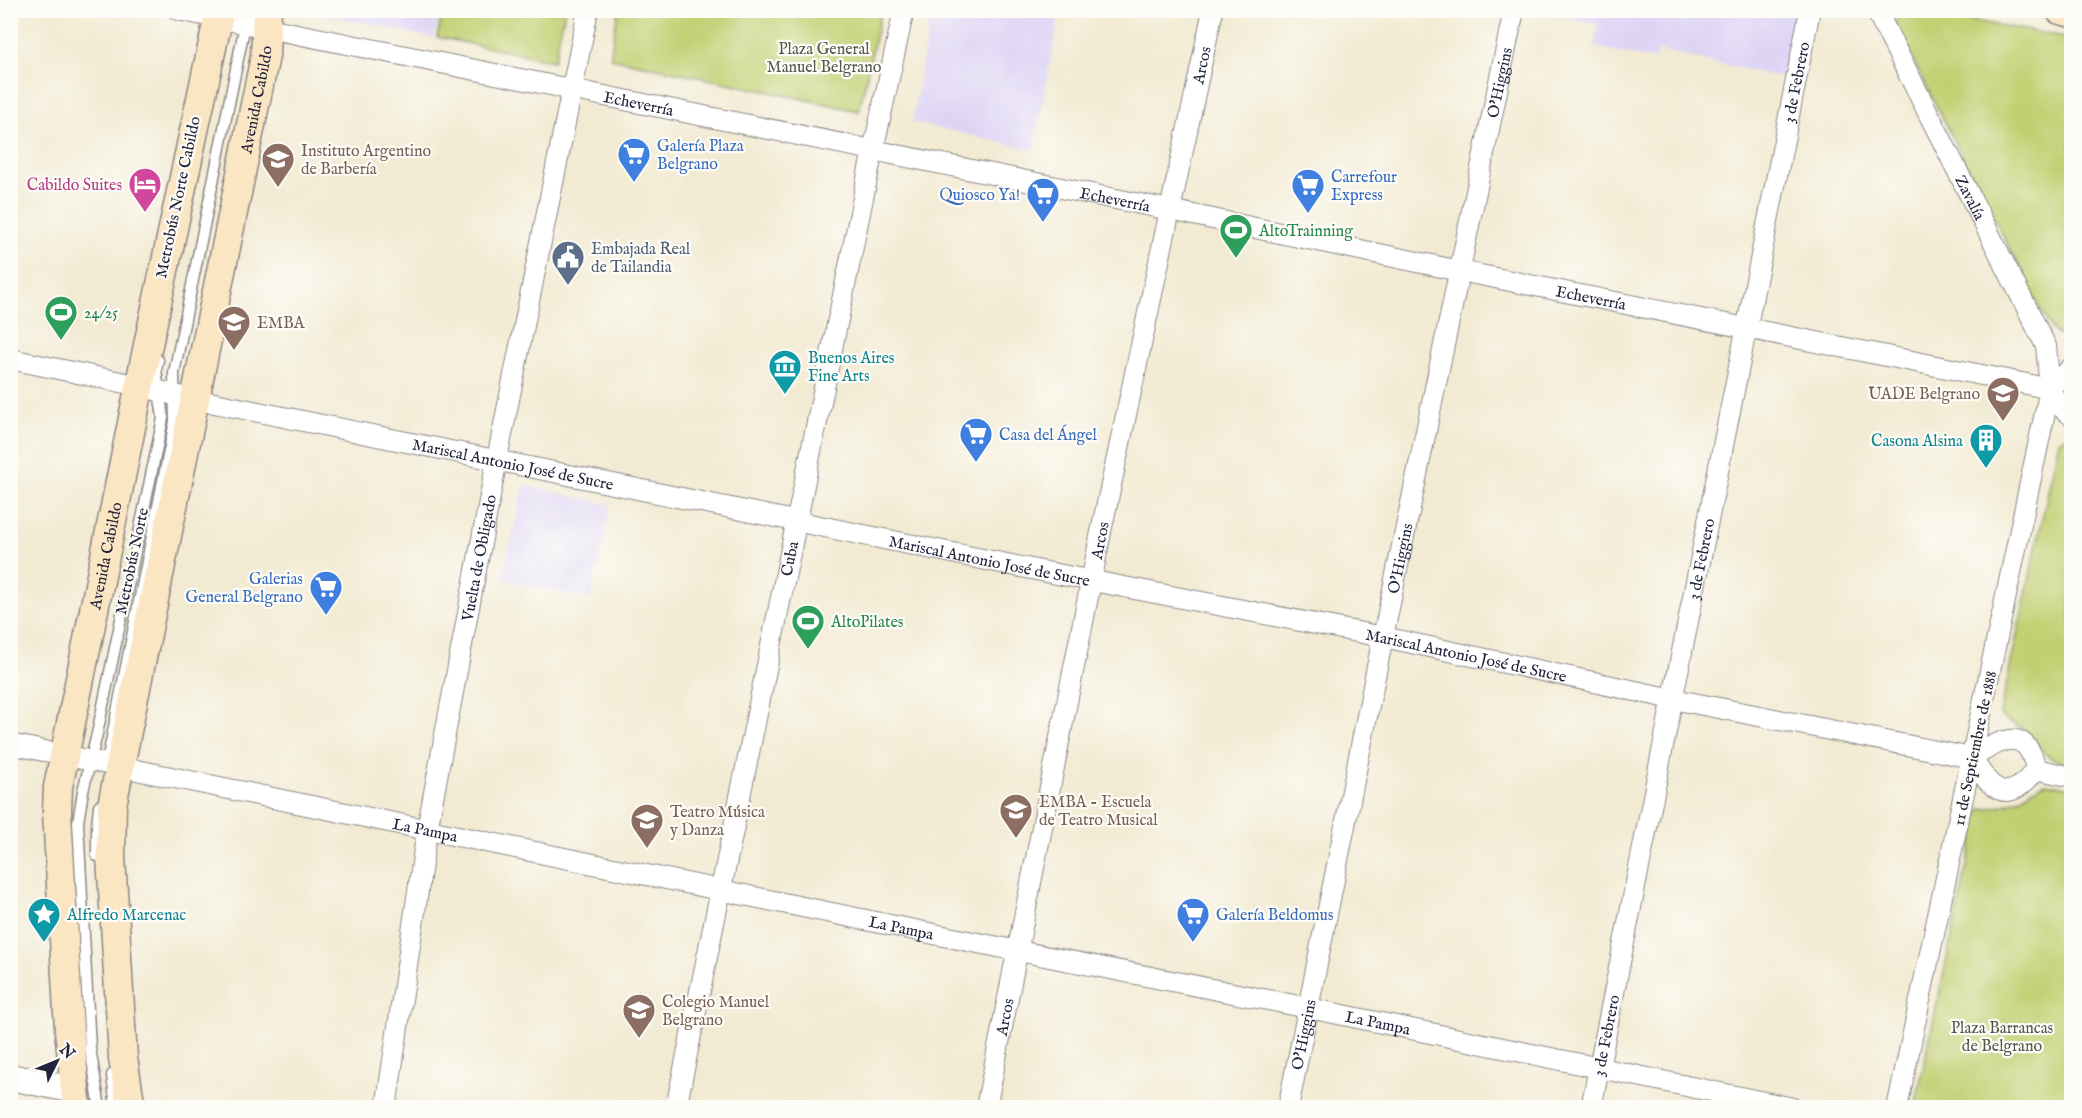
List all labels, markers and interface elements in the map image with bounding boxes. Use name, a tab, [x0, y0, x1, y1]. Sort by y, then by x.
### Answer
park label: Plaza General Manuel Belgrano	[767, 40, 882, 78]
street label: 3 de Febrero	[1780, 40, 1816, 125]
street label: Arcos	[1189, 44, 1217, 87]
street label: Avenida Cabildo	[237, 45, 277, 156]
street label: O'Higgins	[1484, 45, 1518, 120]
street label: Echeverría	[601, 88, 675, 122]
street label: Metrobús Norte Cabildo	[152, 114, 206, 280]
supermarket icon: Galería Plaza Belgrano	[616, 136, 652, 183]
place label: Galería Plaza Belgrano	[657, 137, 744, 175]
school or university icon: Instituto Argentino de Barbería	[260, 141, 296, 188]
place label: Instituto Argentino de Barbería	[301, 142, 432, 180]
hotel icon: Cabildo Suites	[127, 166, 163, 213]
supermarket icon: Carrefour Express	[1290, 167, 1326, 214]
place label: Carrefour Express	[1331, 168, 1397, 206]
street label: Zavalía	[1949, 173, 1989, 224]
place label: Cabildo Suites	[27, 176, 122, 196]
supermarket icon: Quiosco Ya!	[1025, 176, 1061, 223]
street label: Echeverría	[1078, 184, 1152, 218]
place label: Quiosco Ya!	[939, 186, 1020, 206]
sports icon: AltoTrainning	[1218, 212, 1254, 259]
place label: AltoTrainning	[1258, 222, 1353, 242]
public building icon: Embajada Real de Tailandia	[550, 239, 586, 286]
place label: Embajada Real de Tailandia	[591, 240, 691, 278]
street label: Echeverría	[1554, 282, 1628, 316]
sports icon: 24/25	[43, 294, 79, 341]
place label: 24/25	[84, 304, 118, 324]
school or university icon: EMBA	[216, 304, 252, 351]
place label: EMBA	[257, 314, 306, 334]
museum icon: Buenos Aires Fine Arts	[767, 348, 803, 395]
place label: Buenos Aires Fine Arts	[808, 349, 895, 387]
school or university icon: UADE Belgrano	[1985, 375, 2021, 422]
place label: UADE Belgrano	[1868, 385, 1980, 405]
supermarket icon: Casa del Ángel	[958, 416, 994, 463]
building icon: Casona Alsina	[1968, 422, 2004, 469]
place label: Casa del Ángel	[999, 424, 1097, 446]
place label: Casona Alsina	[1871, 432, 1963, 452]
street label: Mariscal Antonio José de Sucre	[410, 436, 615, 496]
street label: Vuelta de Obligado	[458, 493, 502, 624]
street label: Avenida Cabildo	[86, 500, 128, 612]
street label: Metrobús Norte	[112, 506, 154, 617]
street label: 3 de Febrero	[1685, 516, 1720, 602]
street label: Arcos	[1088, 520, 1115, 562]
street label: O'Higgins	[1384, 521, 1419, 596]
street label: Mariscal Antonio José de Sucre	[887, 532, 1091, 592]
street label: Cuba	[778, 540, 804, 578]
supermarket icon: Galerias General Belgrano	[308, 569, 344, 616]
place label: Galerias General Belgrano	[185, 570, 303, 608]
sports icon: AltoPilates	[790, 603, 826, 650]
place label: AltoPilates	[830, 613, 904, 633]
street label: Mariscal Antonio José de Sucre	[1364, 626, 1568, 688]
street label: 11 de Septiembre de 1888	[1950, 669, 2002, 828]
school or university icon: EMBA - Escuela de Teatro Musical	[998, 792, 1034, 839]
place label: EMBA - Escuela de Teatro Musical	[1039, 793, 1158, 831]
school or university icon: Teatro Música y Danza	[629, 802, 665, 849]
place label: Teatro Música y Danza	[669, 803, 765, 841]
street label: La Pampa	[391, 815, 459, 848]
place icon: Alfredo Marcenac	[26, 896, 62, 943]
supermarket icon: Galería Beldomus	[1175, 896, 1211, 943]
place label: Alfredo Marcenac	[66, 906, 186, 926]
place label: Galería Beldomus	[1216, 906, 1334, 926]
street label: La Pampa	[867, 913, 935, 946]
school or university icon: Colegio Manuel Belgrano	[621, 992, 657, 1039]
place label: Colegio Manuel Belgrano	[662, 993, 770, 1031]
street label: 3 de Febrero	[1590, 993, 1625, 1078]
street label: Arcos	[992, 996, 1020, 1039]
street label: O'Higgins	[1288, 997, 1322, 1072]
street label: La Pampa	[1343, 1008, 1412, 1041]
park label: Plaza Barrancas de Belgrano	[1951, 1019, 2054, 1057]
north arrow	[27, 1031, 87, 1091]
text: N	[54, 1040, 79, 1064]

